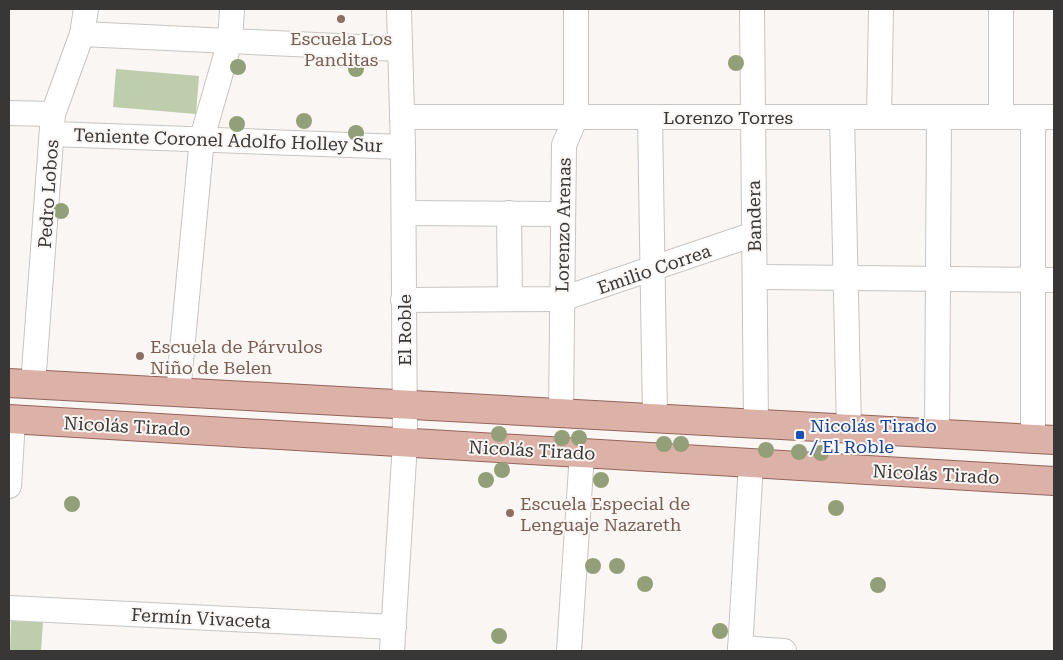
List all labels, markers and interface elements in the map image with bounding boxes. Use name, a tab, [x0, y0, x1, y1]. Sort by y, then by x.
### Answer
marker: Escuela Los Panditas	[335, 13, 347, 25]
place label: Escuela Los Panditas	[290, 28, 392, 70]
street label: Lorenzo Torres	[663, 107, 793, 128]
street label: Teniente Coronel Adolfo Holley Sur	[73, 124, 383, 156]
street label: Pedro Lobos	[34, 139, 62, 249]
street label: Lorenzo Arenas	[551, 157, 575, 293]
street label: Bandera	[743, 180, 765, 252]
street label: Emilio Correa	[594, 240, 714, 298]
street label: El Roble	[394, 294, 415, 366]
place label: Escuela de Párvulos Niño de Belen	[150, 336, 323, 378]
marker: Escuela de Párvulos Niño de Belen	[134, 350, 146, 362]
street label: Nicolás Tirado	[63, 412, 191, 440]
place label: Nicolás Tirado / El Roble	[809, 415, 937, 457]
marker: Nicolás Tirado / El Roble	[794, 429, 806, 441]
street label: Nicolás Tirado	[468, 436, 596, 464]
street label: Nicolás Tirado	[872, 460, 1000, 488]
place label: Escuela Especial de Lenguaje Nazareth	[520, 493, 690, 535]
marker: Escuela Especial de Lenguaje Nazareth	[504, 507, 516, 519]
street label: Fermín Vivaceta	[131, 604, 272, 632]

